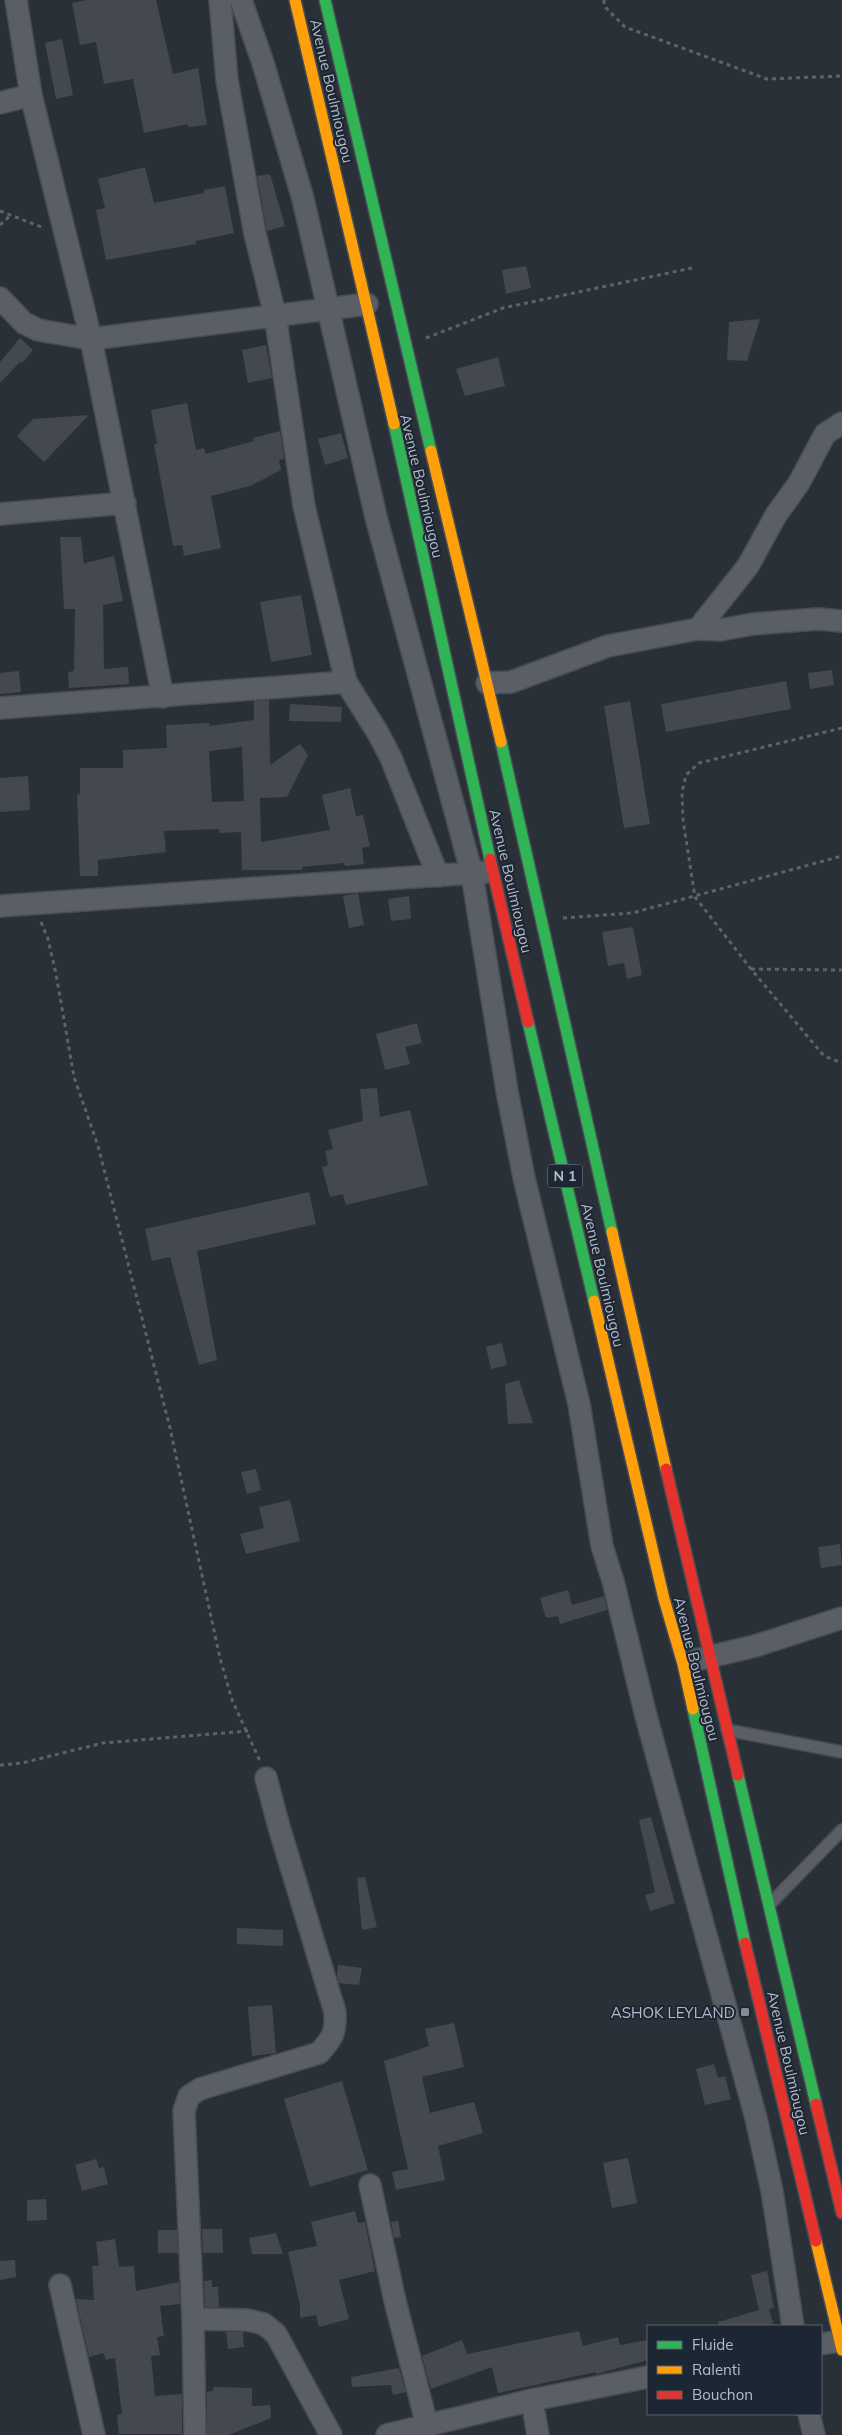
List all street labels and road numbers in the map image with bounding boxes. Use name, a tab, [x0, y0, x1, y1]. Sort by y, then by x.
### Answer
street label: Avenue Boulmiougou	[306, 17, 358, 165]
street label: Avenue Boulmiougou	[396, 412, 448, 560]
street label: Avenue Boulmiougou	[485, 807, 537, 955]
road number: N 1	[548, 1164, 582, 1188]
street label: Avenue Boulmiougou	[577, 1201, 629, 1349]
street label: Avenue Boulmiougou	[670, 1595, 724, 1743]
street label: Avenue Boulmiougou	[763, 1989, 815, 2137]

